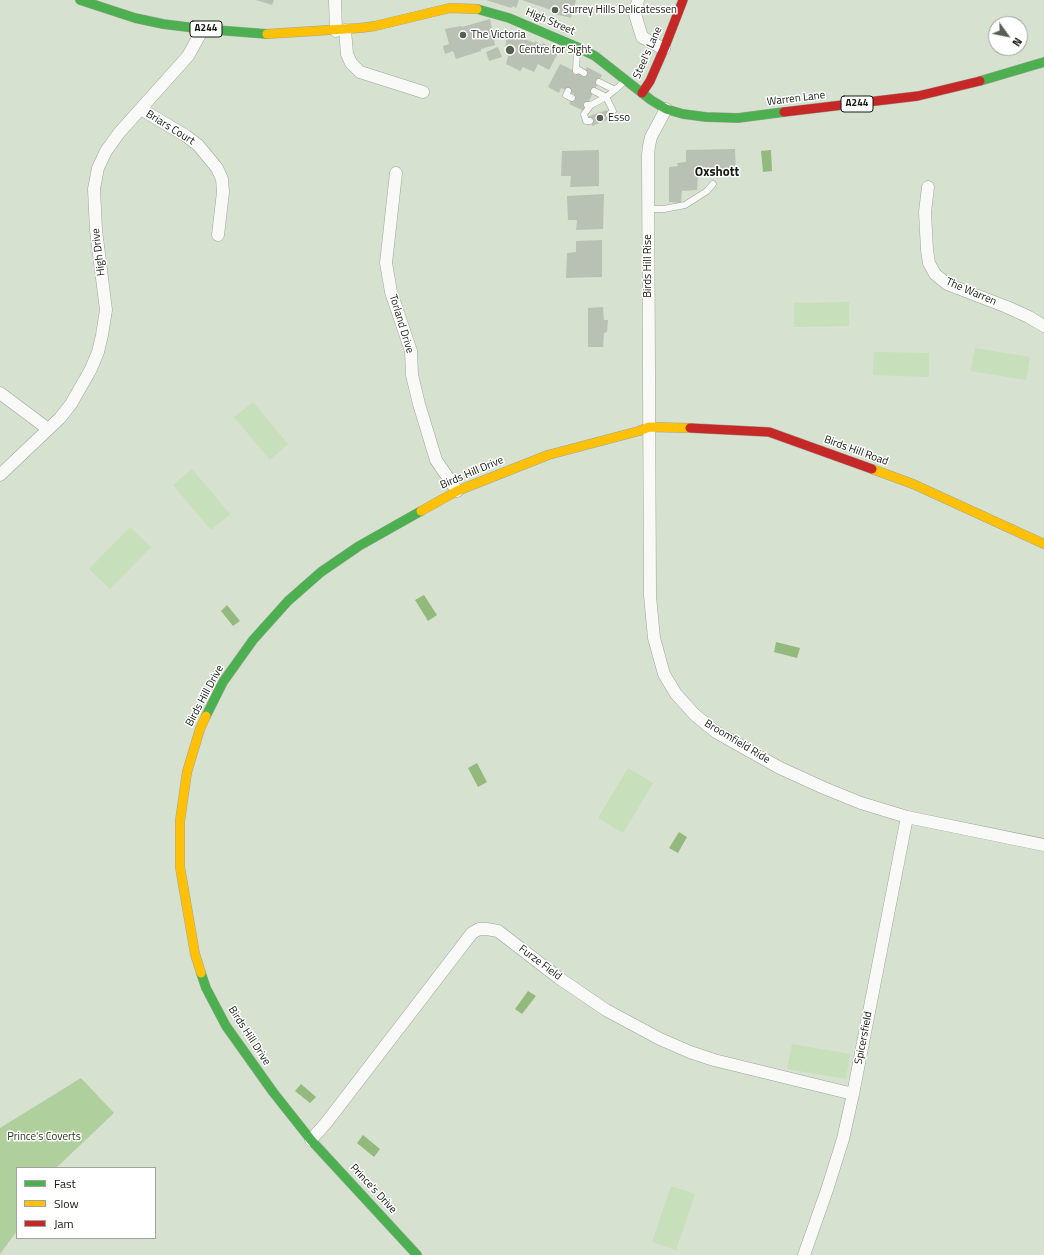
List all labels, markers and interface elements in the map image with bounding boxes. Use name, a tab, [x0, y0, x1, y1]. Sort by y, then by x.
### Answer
place label: Surrey Hills Delicatessen	[563, 3, 677, 17]
marker: Surrey Hills Delicatessen	[550, 5, 560, 15]
street label: High Street	[523, 6, 577, 38]
north arrow	[988, 16, 1028, 56]
road number: A244	[190, 21, 222, 37]
street label: Steel's Lane	[631, 25, 665, 81]
place label: The Victoria	[471, 28, 526, 42]
marker: The Victoria	[458, 30, 468, 40]
text: N	[1008, 34, 1026, 50]
place label: Centre for Sight	[519, 43, 591, 57]
marker: Centre for Sight	[504, 44, 516, 56]
street label: Warren Lane	[766, 89, 826, 109]
road number: A244	[841, 96, 873, 112]
street label: Briars Court	[143, 108, 197, 148]
place label: Esso	[608, 111, 630, 125]
marker: Esso	[595, 113, 605, 123]
district label: Oxshott	[695, 165, 739, 181]
street label: High Drive	[90, 227, 108, 277]
street label: Birds Hill Rise	[641, 234, 655, 298]
street label: The Warren	[944, 275, 998, 309]
street label: Torland Drive	[386, 293, 416, 355]
street label: Birds Hill Road	[822, 433, 890, 469]
street label: Birds Hill Drive	[438, 454, 506, 492]
street label: Birds Hill Drive	[183, 663, 227, 729]
street label: Broomfield Ride	[702, 717, 772, 767]
street label: Furze Field	[516, 943, 564, 983]
street label: Birds Hill Drive	[225, 1004, 273, 1068]
street label: Spicersfield	[852, 1011, 876, 1065]
park label: Prince's Coverts	[7, 1130, 81, 1144]
street label: Prince's Drive	[347, 1162, 399, 1216]
legend	[16, 1167, 156, 1239]
text: Fast	[54, 1174, 76, 1193]
text: Slow	[54, 1194, 79, 1213]
text: Jam	[54, 1214, 74, 1233]

